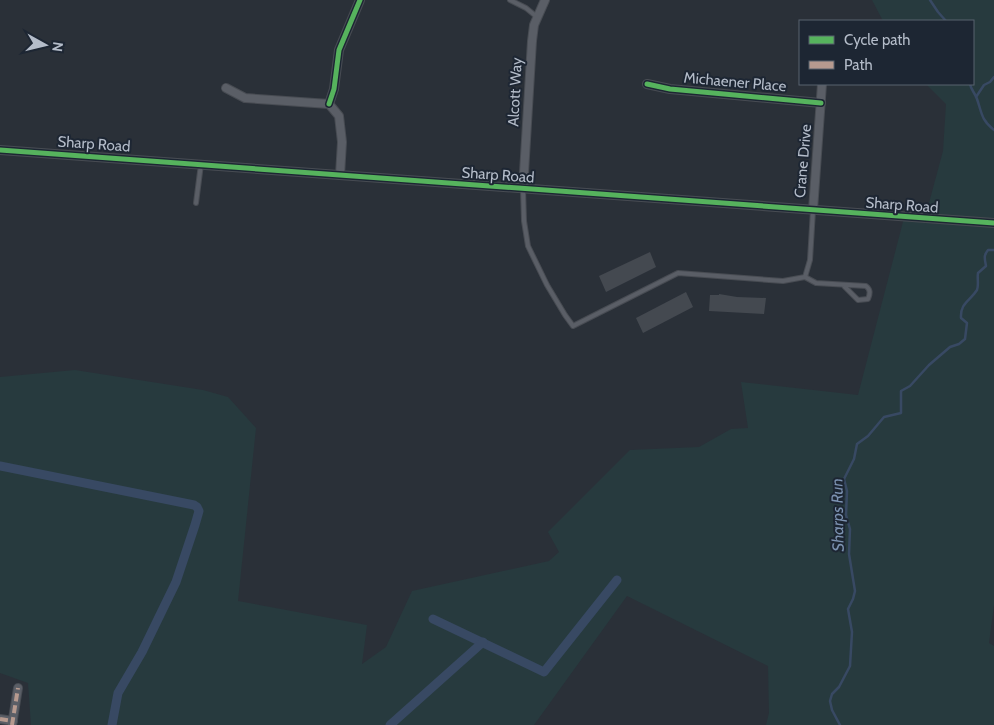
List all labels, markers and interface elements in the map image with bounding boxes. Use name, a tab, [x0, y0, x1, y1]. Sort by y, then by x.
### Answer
north arrow	[20, 20, 70, 70]
legend	[799, 20, 974, 85]
text: Cycle path	[844, 31, 910, 49]
text: N	[48, 41, 67, 53]
text: Path	[844, 56, 873, 74]
street label: Alcott Way	[504, 57, 526, 127]
street label: Michaener Place	[683, 69, 787, 95]
street label: Crane Drive	[791, 123, 815, 199]
street label: Sharp Road	[57, 132, 131, 156]
street label: Sharp Road	[461, 163, 535, 187]
street label: Sharp Road	[865, 193, 939, 217]
water label: Sharps Run	[827, 478, 848, 552]

